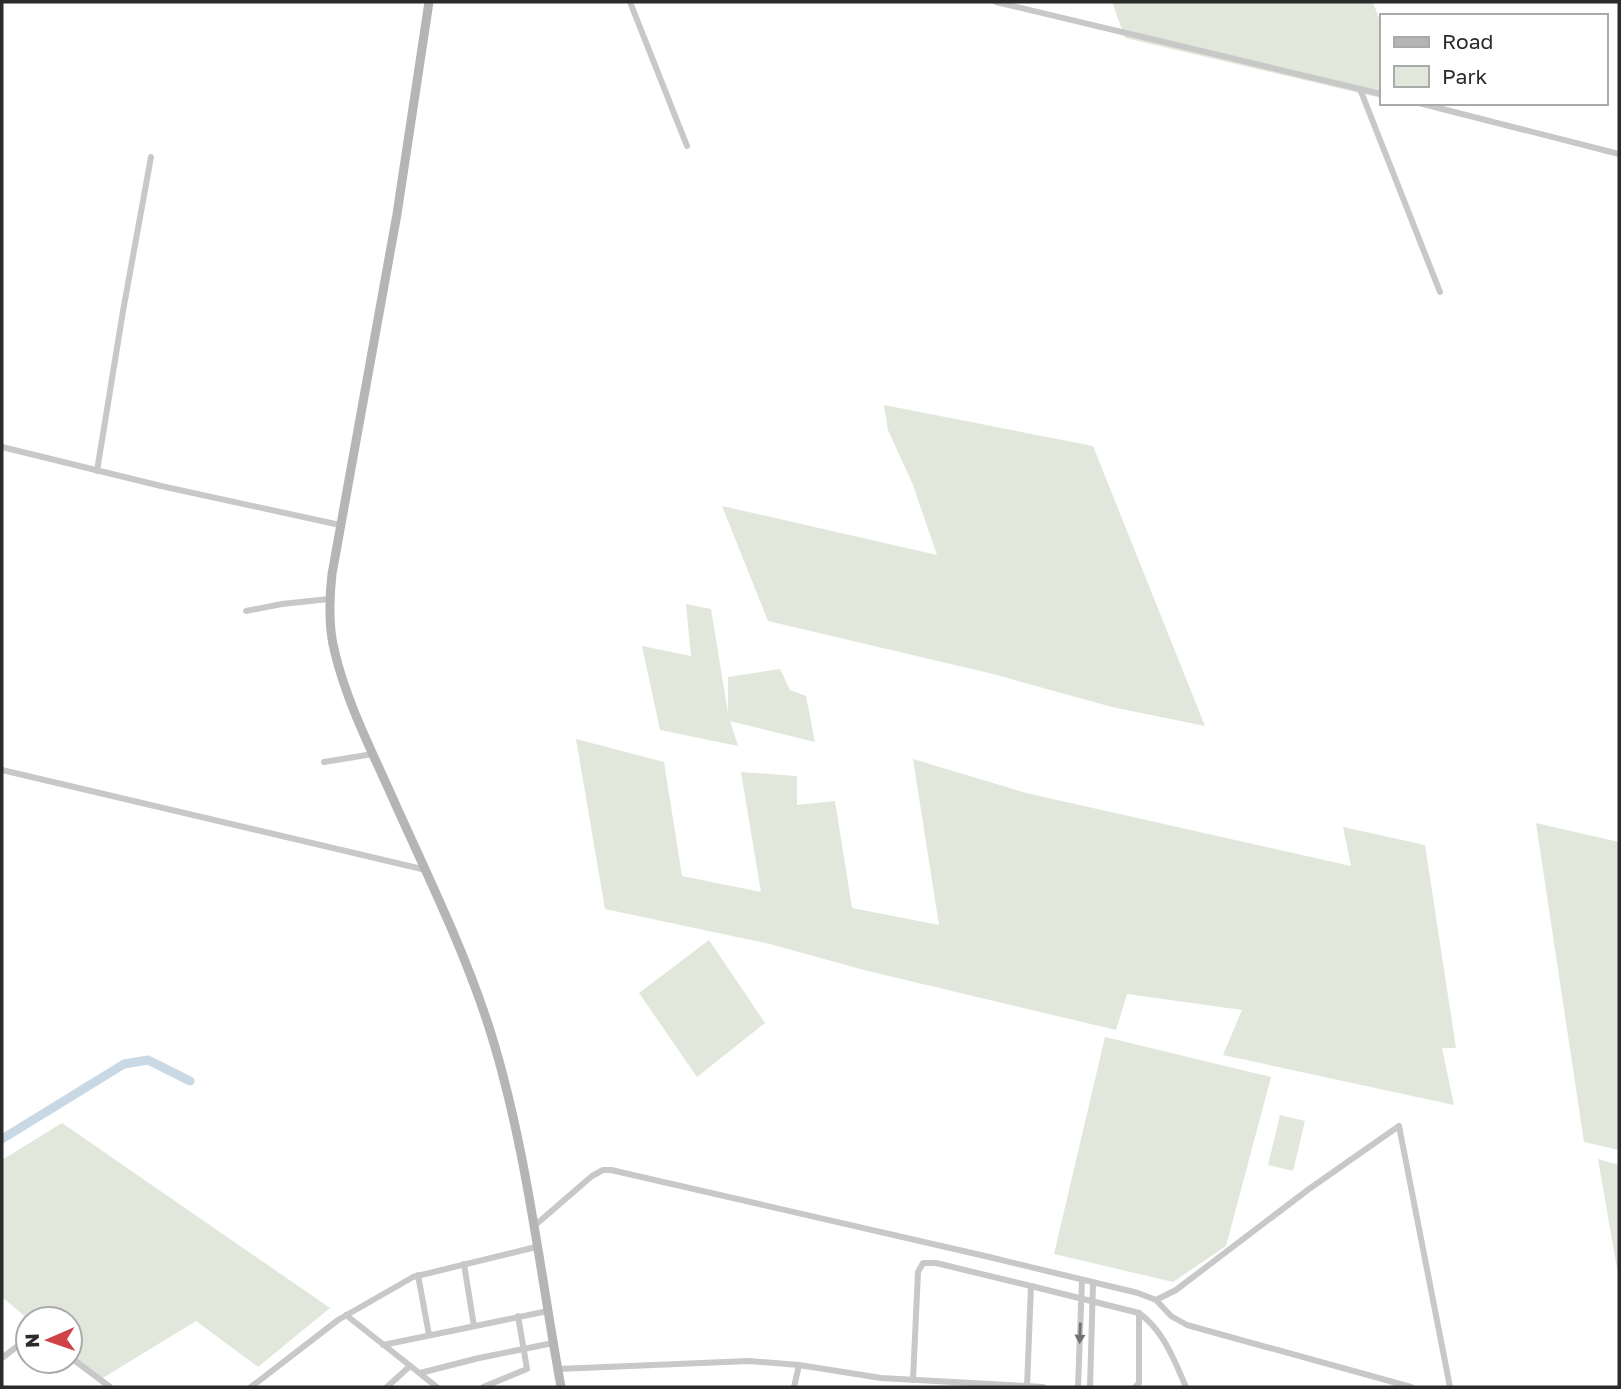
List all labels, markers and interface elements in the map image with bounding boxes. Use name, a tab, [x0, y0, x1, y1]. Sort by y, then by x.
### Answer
legend	[1380, 14, 1607, 105]
text: Road	[1442, 28, 1493, 54]
text: Park	[1442, 63, 1488, 89]
north arrow	[14, 1305, 84, 1375]
one-way arrow	[1074, 1323, 1085, 1345]
text: N	[20, 1333, 43, 1348]

